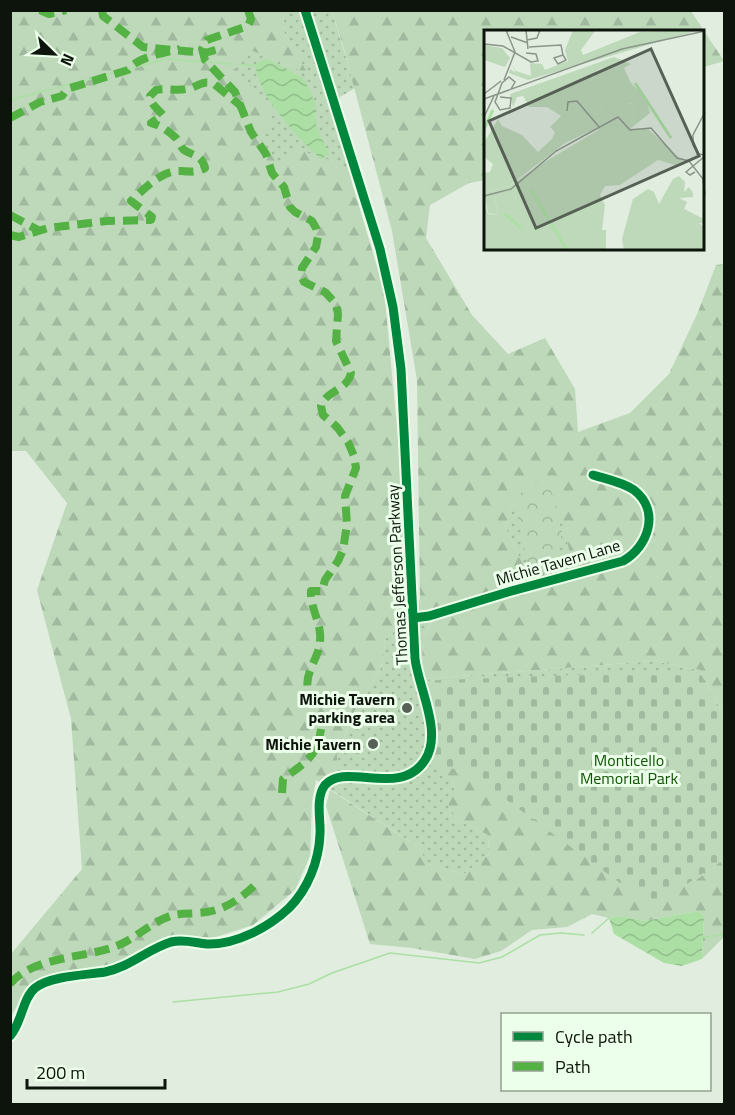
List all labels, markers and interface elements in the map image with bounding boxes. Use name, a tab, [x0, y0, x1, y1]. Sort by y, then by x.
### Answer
north arrow	[24, 24, 84, 84]
inset map	[484, 30, 705, 250]
text: N	[54, 50, 81, 70]
street label: Thomas Jefferson Parkway	[380, 484, 414, 666]
street label: Michie Tavern Lane	[493, 533, 623, 591]
place label: Michie Tavern parking area	[299, 687, 395, 729]
marker: Michie Tavern parking area	[400, 701, 414, 715]
place label: Michie Tavern	[265, 732, 361, 756]
marker: Michie Tavern	[366, 737, 380, 751]
park label: Monticello Memorial Park	[580, 748, 678, 790]
legend	[501, 1013, 711, 1091]
text: Cycle path	[555, 1023, 633, 1050]
scale bar	[27, 1052, 165, 1090]
text: Path	[555, 1053, 591, 1080]
text: 200 m	[36, 1059, 85, 1086]

